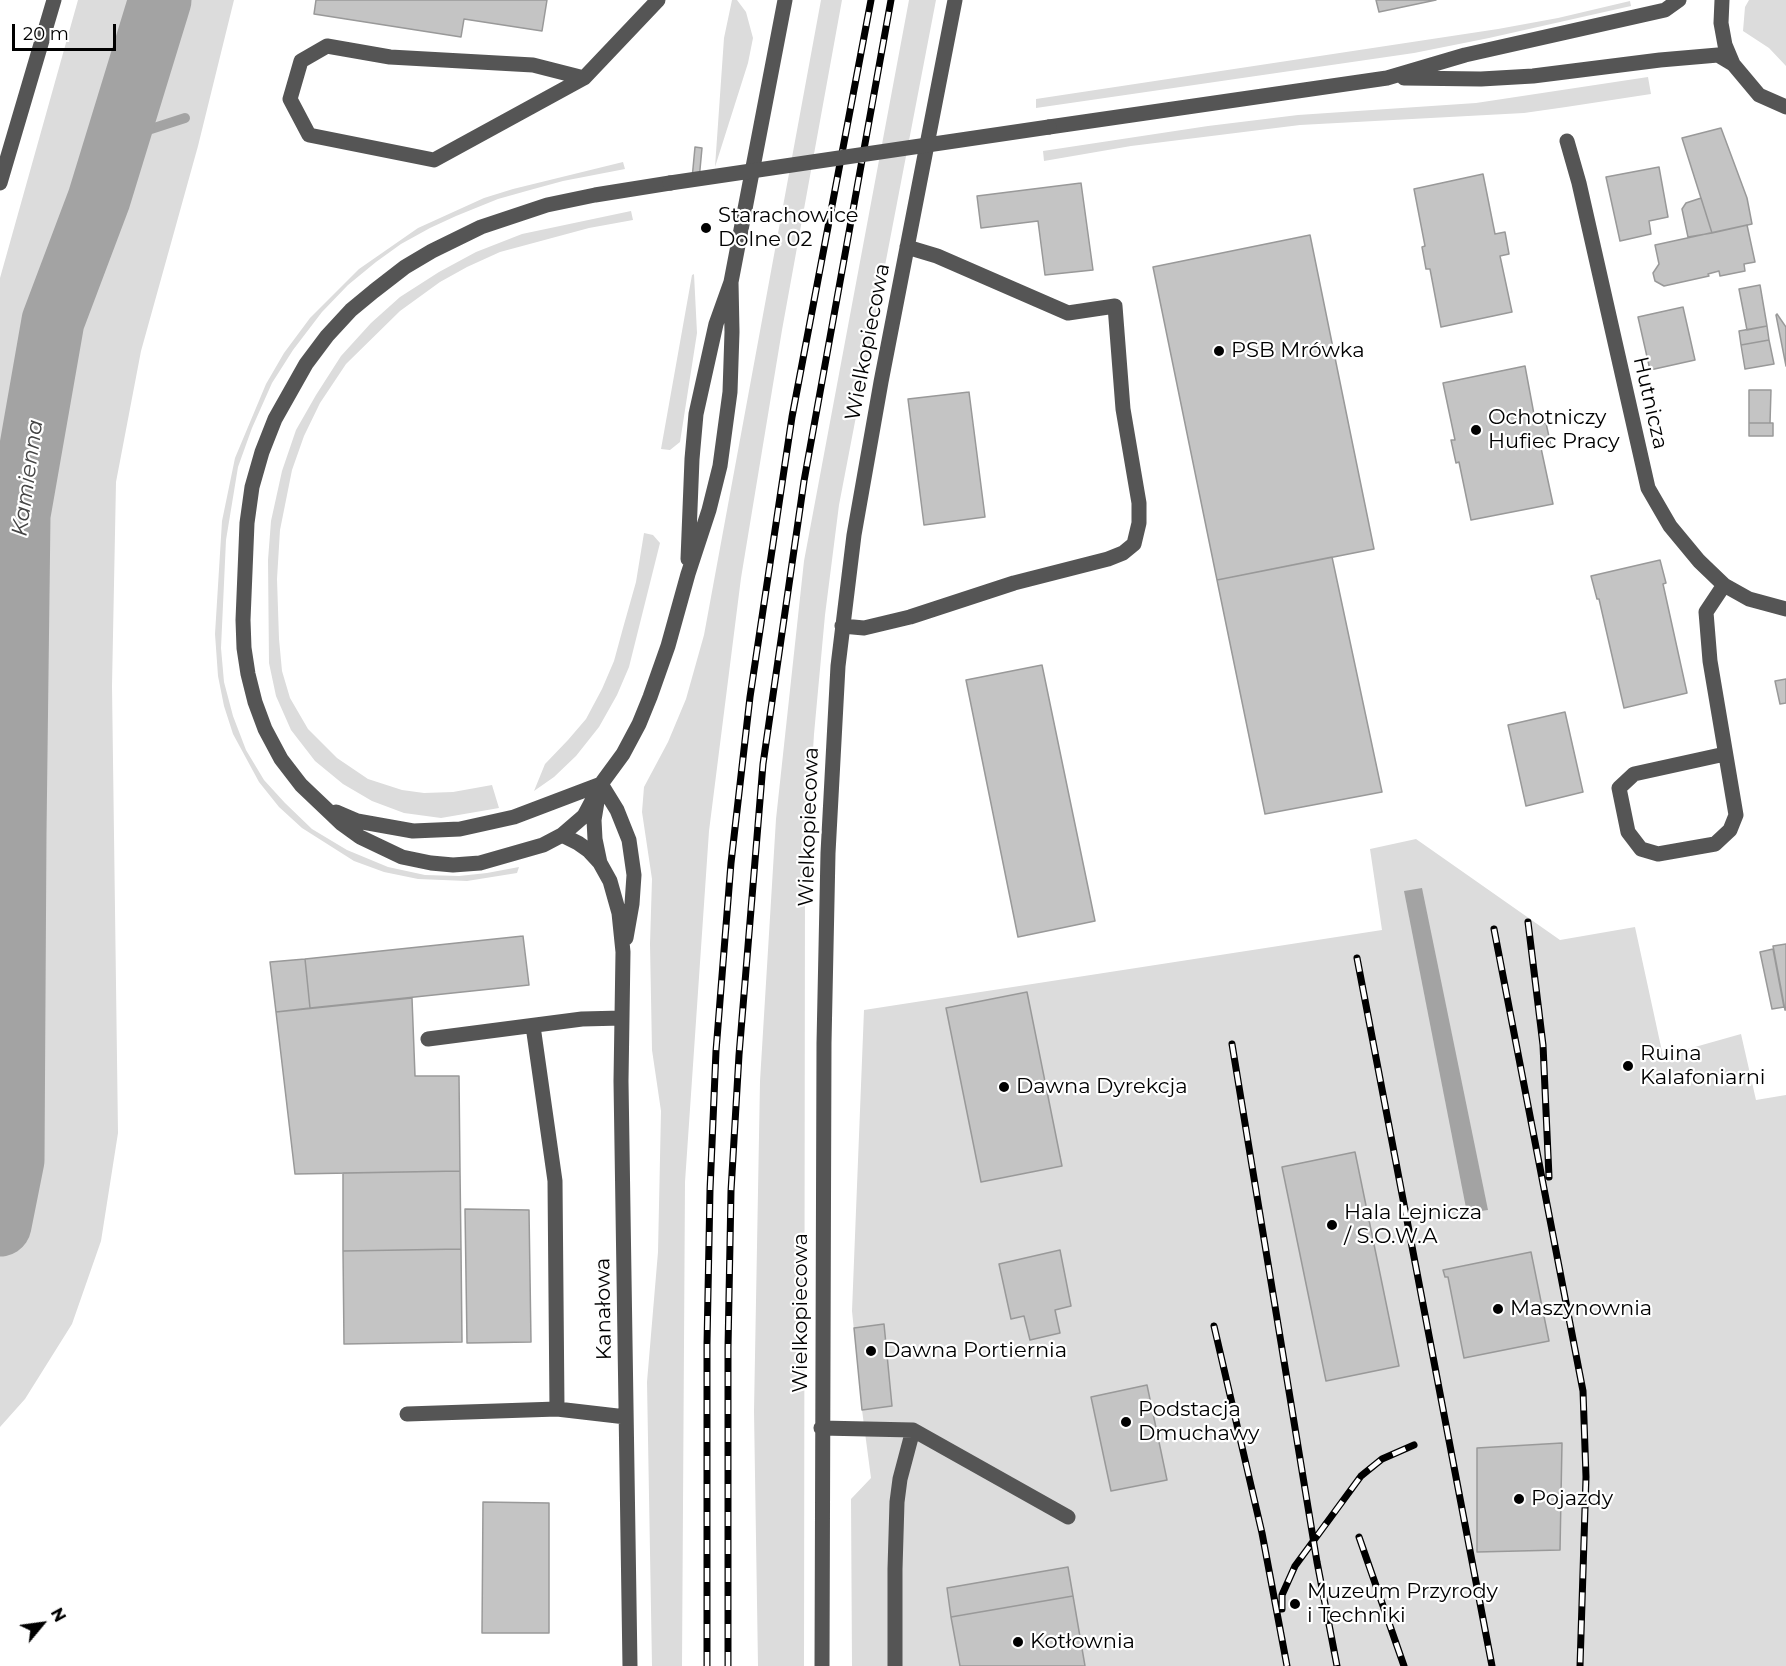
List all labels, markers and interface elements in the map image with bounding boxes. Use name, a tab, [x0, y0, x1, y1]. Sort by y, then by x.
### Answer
scale bar	[15, 12, 118, 50]
text: 20 m	[23, 23, 69, 45]
place label: Starachowice Dolne 02	[718, 203, 859, 253]
marker: Starachowice Dolne 02	[699, 221, 713, 235]
street label: Wielkopiecowa	[840, 261, 896, 423]
place label: PSB Mrówka	[1231, 338, 1365, 364]
marker: PSB Mrówka	[1212, 344, 1226, 358]
street label: Hutnicza	[1627, 354, 1673, 452]
place label: Ochotniczy Hufiec Pracy	[1488, 405, 1620, 455]
water label: Kamienna	[7, 418, 49, 538]
marker: Ochotniczy Hufiec Pracy	[1469, 423, 1483, 437]
street label: Wielkopiecowa	[794, 747, 824, 907]
place label: Ruina Kalafoniarni	[1640, 1041, 1766, 1091]
marker: Ruina Kalafoniarni	[1621, 1059, 1635, 1073]
place label: Dawna Dyrekcja	[1016, 1074, 1188, 1100]
marker: Dawna Dyrekcja	[997, 1080, 1011, 1094]
place label: Hala Lejnicza / S.O.W.A	[1344, 1200, 1482, 1250]
marker: Hala Lejnicza / S.O.W.A	[1325, 1218, 1339, 1232]
street label: Wielkopiecowa	[788, 1233, 814, 1393]
street label: Kanałowa	[591, 1257, 617, 1361]
place label: Maszynownia	[1510, 1296, 1652, 1322]
marker: Maszynownia	[1491, 1302, 1505, 1316]
place label: Dawna Portiernia	[883, 1338, 1067, 1364]
marker: Dawna Portiernia	[864, 1344, 878, 1358]
place label: Podstacja Dmuchawy	[1138, 1397, 1259, 1447]
marker: Podstacja Dmuchawy	[1119, 1415, 1133, 1429]
place label: Pojazdy	[1531, 1486, 1613, 1512]
marker: Pojazdy	[1512, 1492, 1526, 1506]
place label: Muzeum Przyrody i Techniki	[1307, 1579, 1498, 1629]
north arrow	[12, 1594, 72, 1654]
marker: Muzeum Przyrody i Techniki	[1288, 1597, 1302, 1611]
text: N	[47, 1605, 70, 1625]
place label: Kotłownia	[1030, 1629, 1135, 1655]
marker: Kotłownia	[1011, 1635, 1025, 1649]

